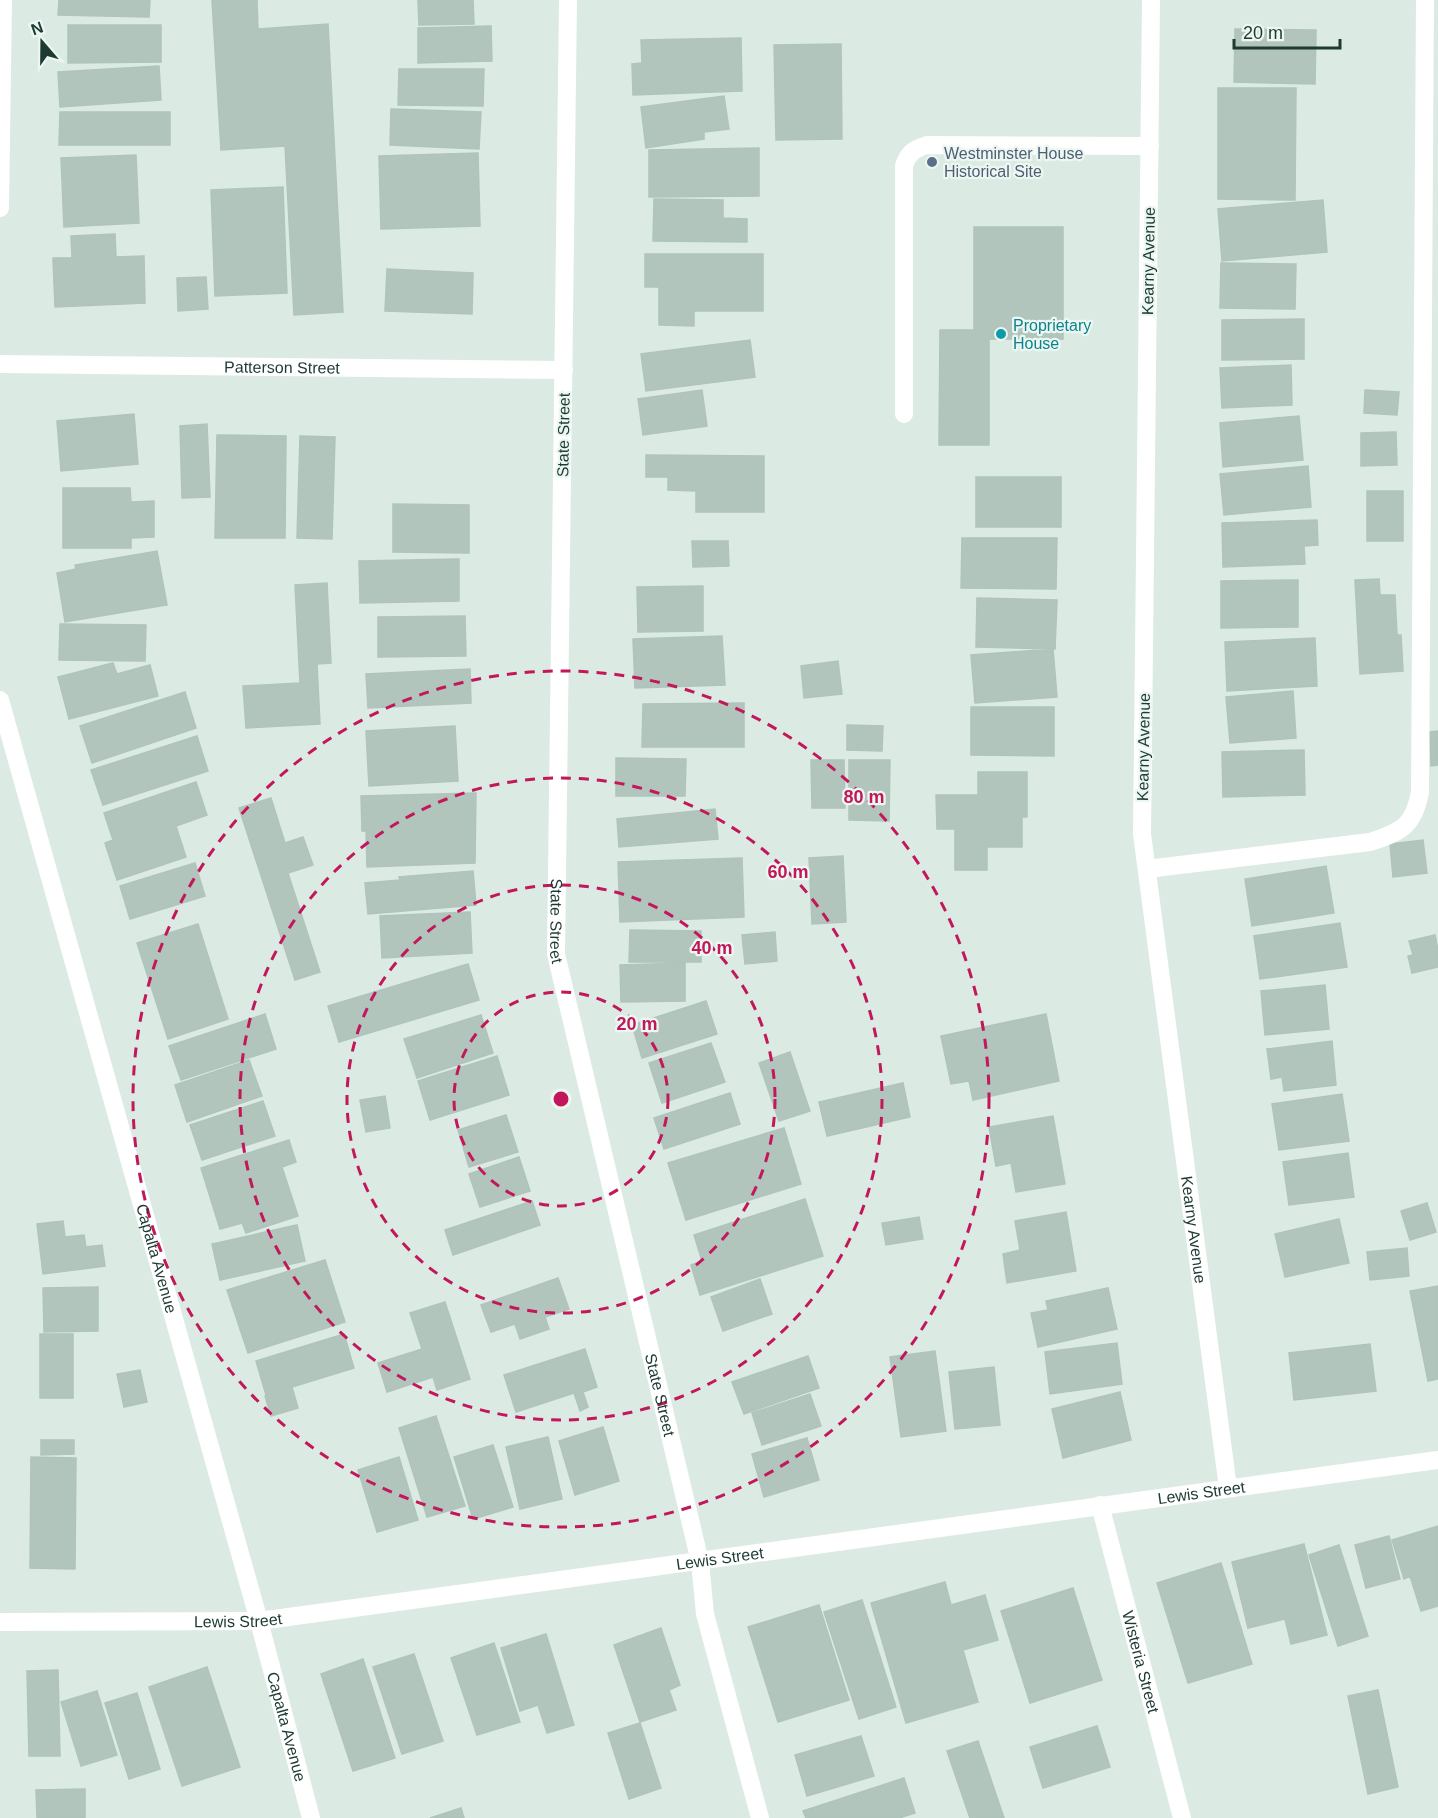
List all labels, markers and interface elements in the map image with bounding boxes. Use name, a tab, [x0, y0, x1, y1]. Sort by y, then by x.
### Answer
north arrow	[12, 12, 72, 72]
scale bar	[1234, 12, 1340, 50]
text: N	[29, 18, 45, 38]
text: 20 m	[1243, 23, 1283, 43]
place label: Westminster House Historical Site	[944, 145, 1083, 180]
marker: Westminster House Historical Site	[925, 155, 939, 169]
street label: Kearny Avenue	[1139, 207, 1158, 315]
place label: Proprietary House	[1013, 317, 1091, 352]
marker: Proprietary House	[994, 327, 1008, 341]
street label: Patterson Street	[224, 358, 340, 377]
street label: State Street	[554, 392, 573, 477]
street label: Kearny Avenue	[1134, 693, 1153, 801]
text: 80 m	[843, 787, 885, 807]
text: 60 m	[767, 862, 809, 882]
street label: State Street	[546, 879, 566, 966]
text: 40 m	[691, 938, 733, 958]
text: 20 m	[616, 1014, 658, 1034]
centre of rings	[551, 1089, 571, 1109]
street label: Kearny Avenue	[1178, 1175, 1209, 1284]
street label: Capalta Avenue	[133, 1202, 180, 1315]
street label: State Street	[642, 1352, 678, 1438]
street label: Lewis Street	[1157, 1478, 1247, 1507]
street label: Lewis Street	[675, 1544, 765, 1573]
street label: Wisteria Street	[1119, 1609, 1162, 1715]
street label: Lewis Street	[194, 1610, 284, 1630]
street label: Capalta Avenue	[264, 1670, 309, 1784]

